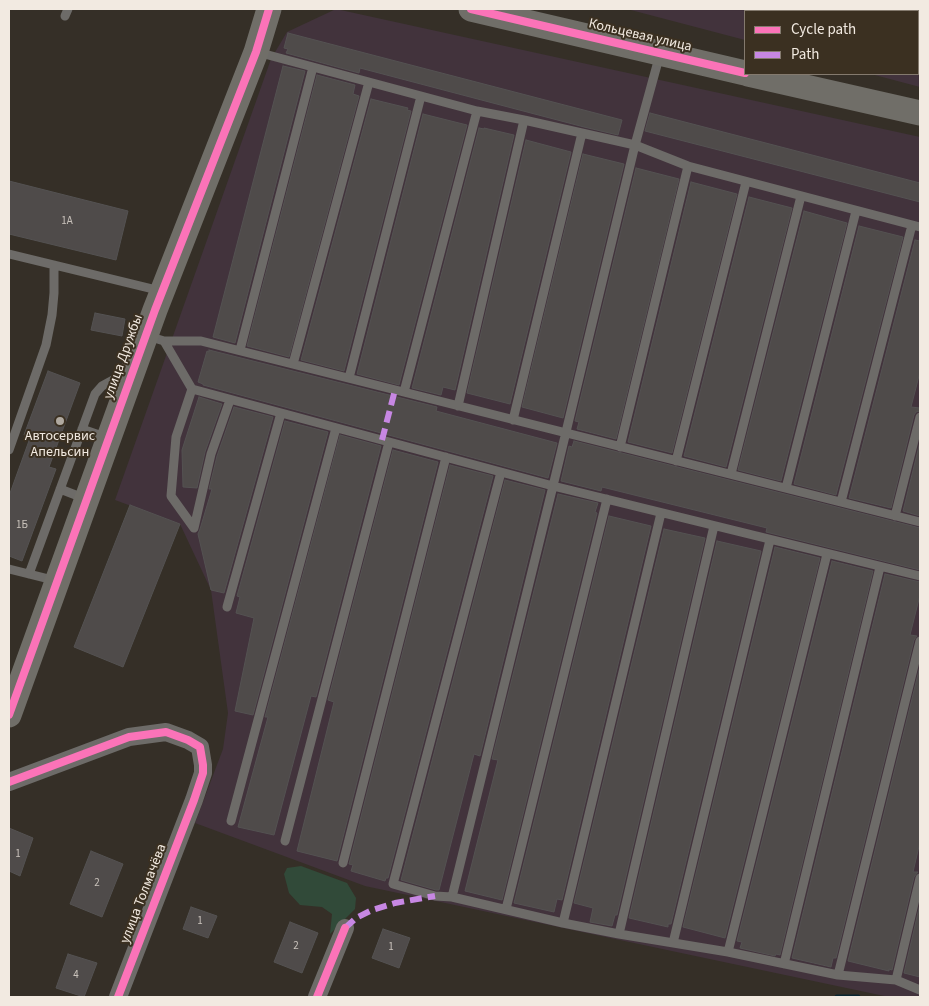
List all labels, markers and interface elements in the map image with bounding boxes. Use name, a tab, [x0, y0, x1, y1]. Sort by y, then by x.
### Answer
legend	[744, 10, 919, 75]
street label: Кольцевая улица	[587, 16, 693, 56]
text: Cycle path	[791, 19, 856, 40]
text: Path	[791, 44, 819, 65]
house number: 1А	[61, 215, 73, 229]
street label: улица Дружбы	[101, 312, 147, 402]
marker: Автосервис Апельсин	[54, 415, 66, 427]
place label: Автосервис Апельсин	[25, 429, 95, 462]
house number: 1Б	[16, 519, 28, 533]
street label: улица Толмачёва	[117, 842, 171, 946]
house number: 1	[15, 848, 21, 862]
house number: 2	[94, 877, 100, 891]
house number: 1	[197, 915, 203, 929]
house number: 2	[293, 940, 299, 954]
house number: 1	[388, 941, 394, 955]
house number: 4	[73, 969, 79, 983]

